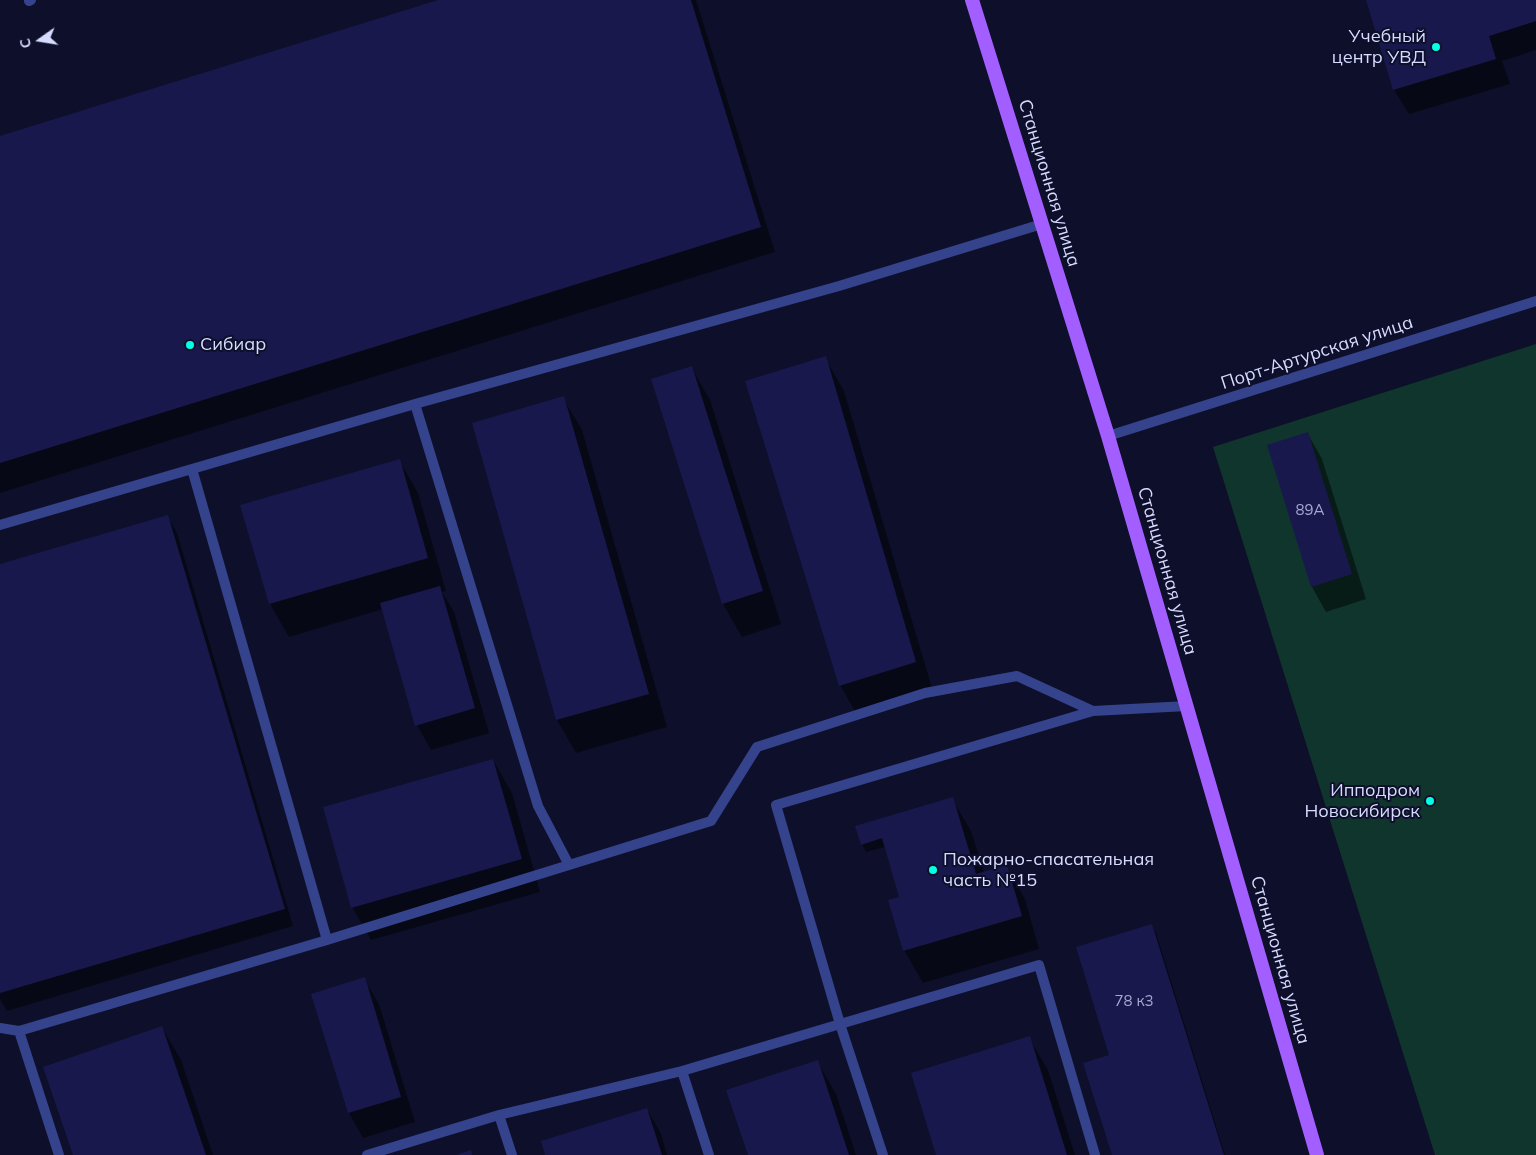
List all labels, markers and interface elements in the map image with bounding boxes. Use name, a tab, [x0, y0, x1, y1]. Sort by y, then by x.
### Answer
north arrow	[15, 15, 65, 65]
place label: Учебный центр УВД	[1332, 26, 1426, 68]
text: С	[16, 37, 35, 50]
marker: Учебный центр УВД	[1430, 41, 1442, 53]
street label: Станционная улица	[1013, 97, 1085, 269]
street label: Порт-Артурская улица	[1218, 312, 1416, 394]
place label: Сибиар	[200, 334, 266, 356]
marker: Сибиар	[184, 339, 196, 351]
street label: Станционная улица	[1133, 484, 1201, 658]
house number: 89А	[1295, 501, 1325, 519]
place label: Ипподром Новосибирск	[1305, 780, 1420, 822]
marker: Ипподром Новосибирск	[1424, 795, 1436, 807]
place label: Пожарно-спасательная часть №15	[943, 849, 1154, 892]
marker: Пожарно-спасательная часть №15	[927, 864, 939, 876]
street label: Станционная улица	[1246, 873, 1314, 1047]
house number: 78 к3	[1115, 992, 1153, 1010]

